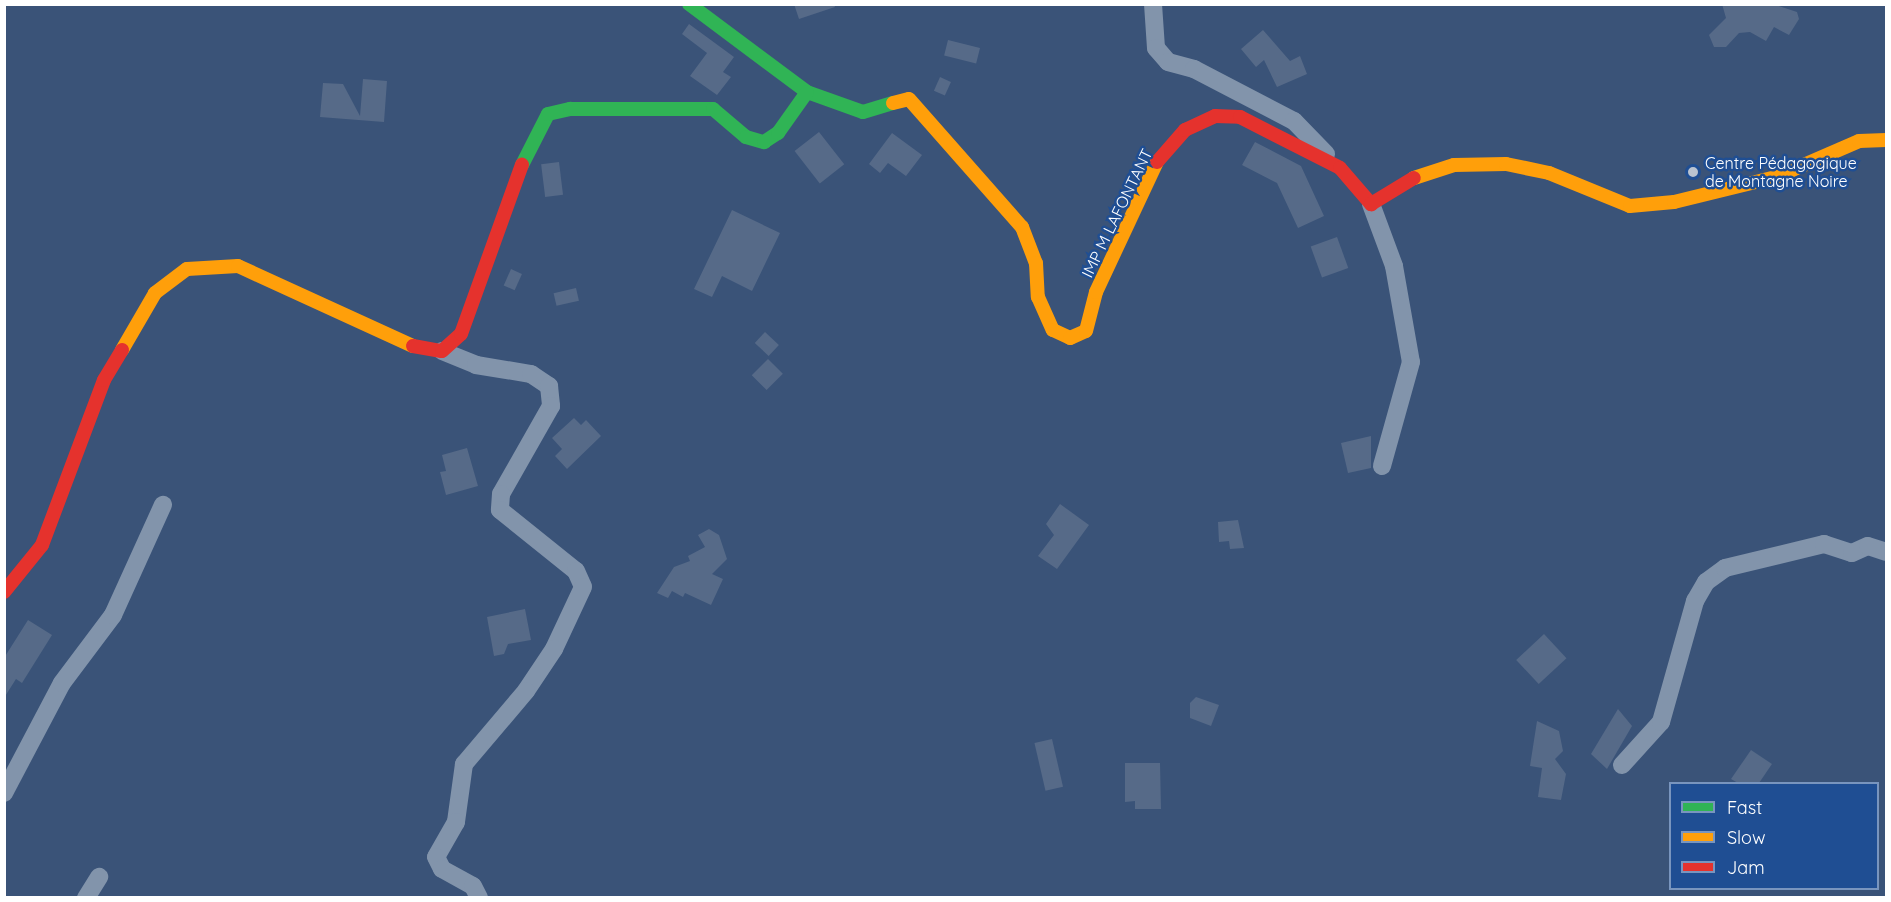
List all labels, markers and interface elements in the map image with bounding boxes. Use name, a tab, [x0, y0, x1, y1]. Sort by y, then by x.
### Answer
street label: IMP M LAFONTANT	[1077, 145, 1157, 281]
place label: Centre Pédagogique de Montagne Noire	[1705, 153, 1857, 191]
marker: Centre Pédagogique de Montagne Noire	[1686, 165, 1700, 179]
legend	[1669, 782, 1879, 890]
text: Fast	[1727, 796, 1762, 819]
text: Slow	[1727, 826, 1765, 849]
text: Jam	[1727, 856, 1765, 879]

